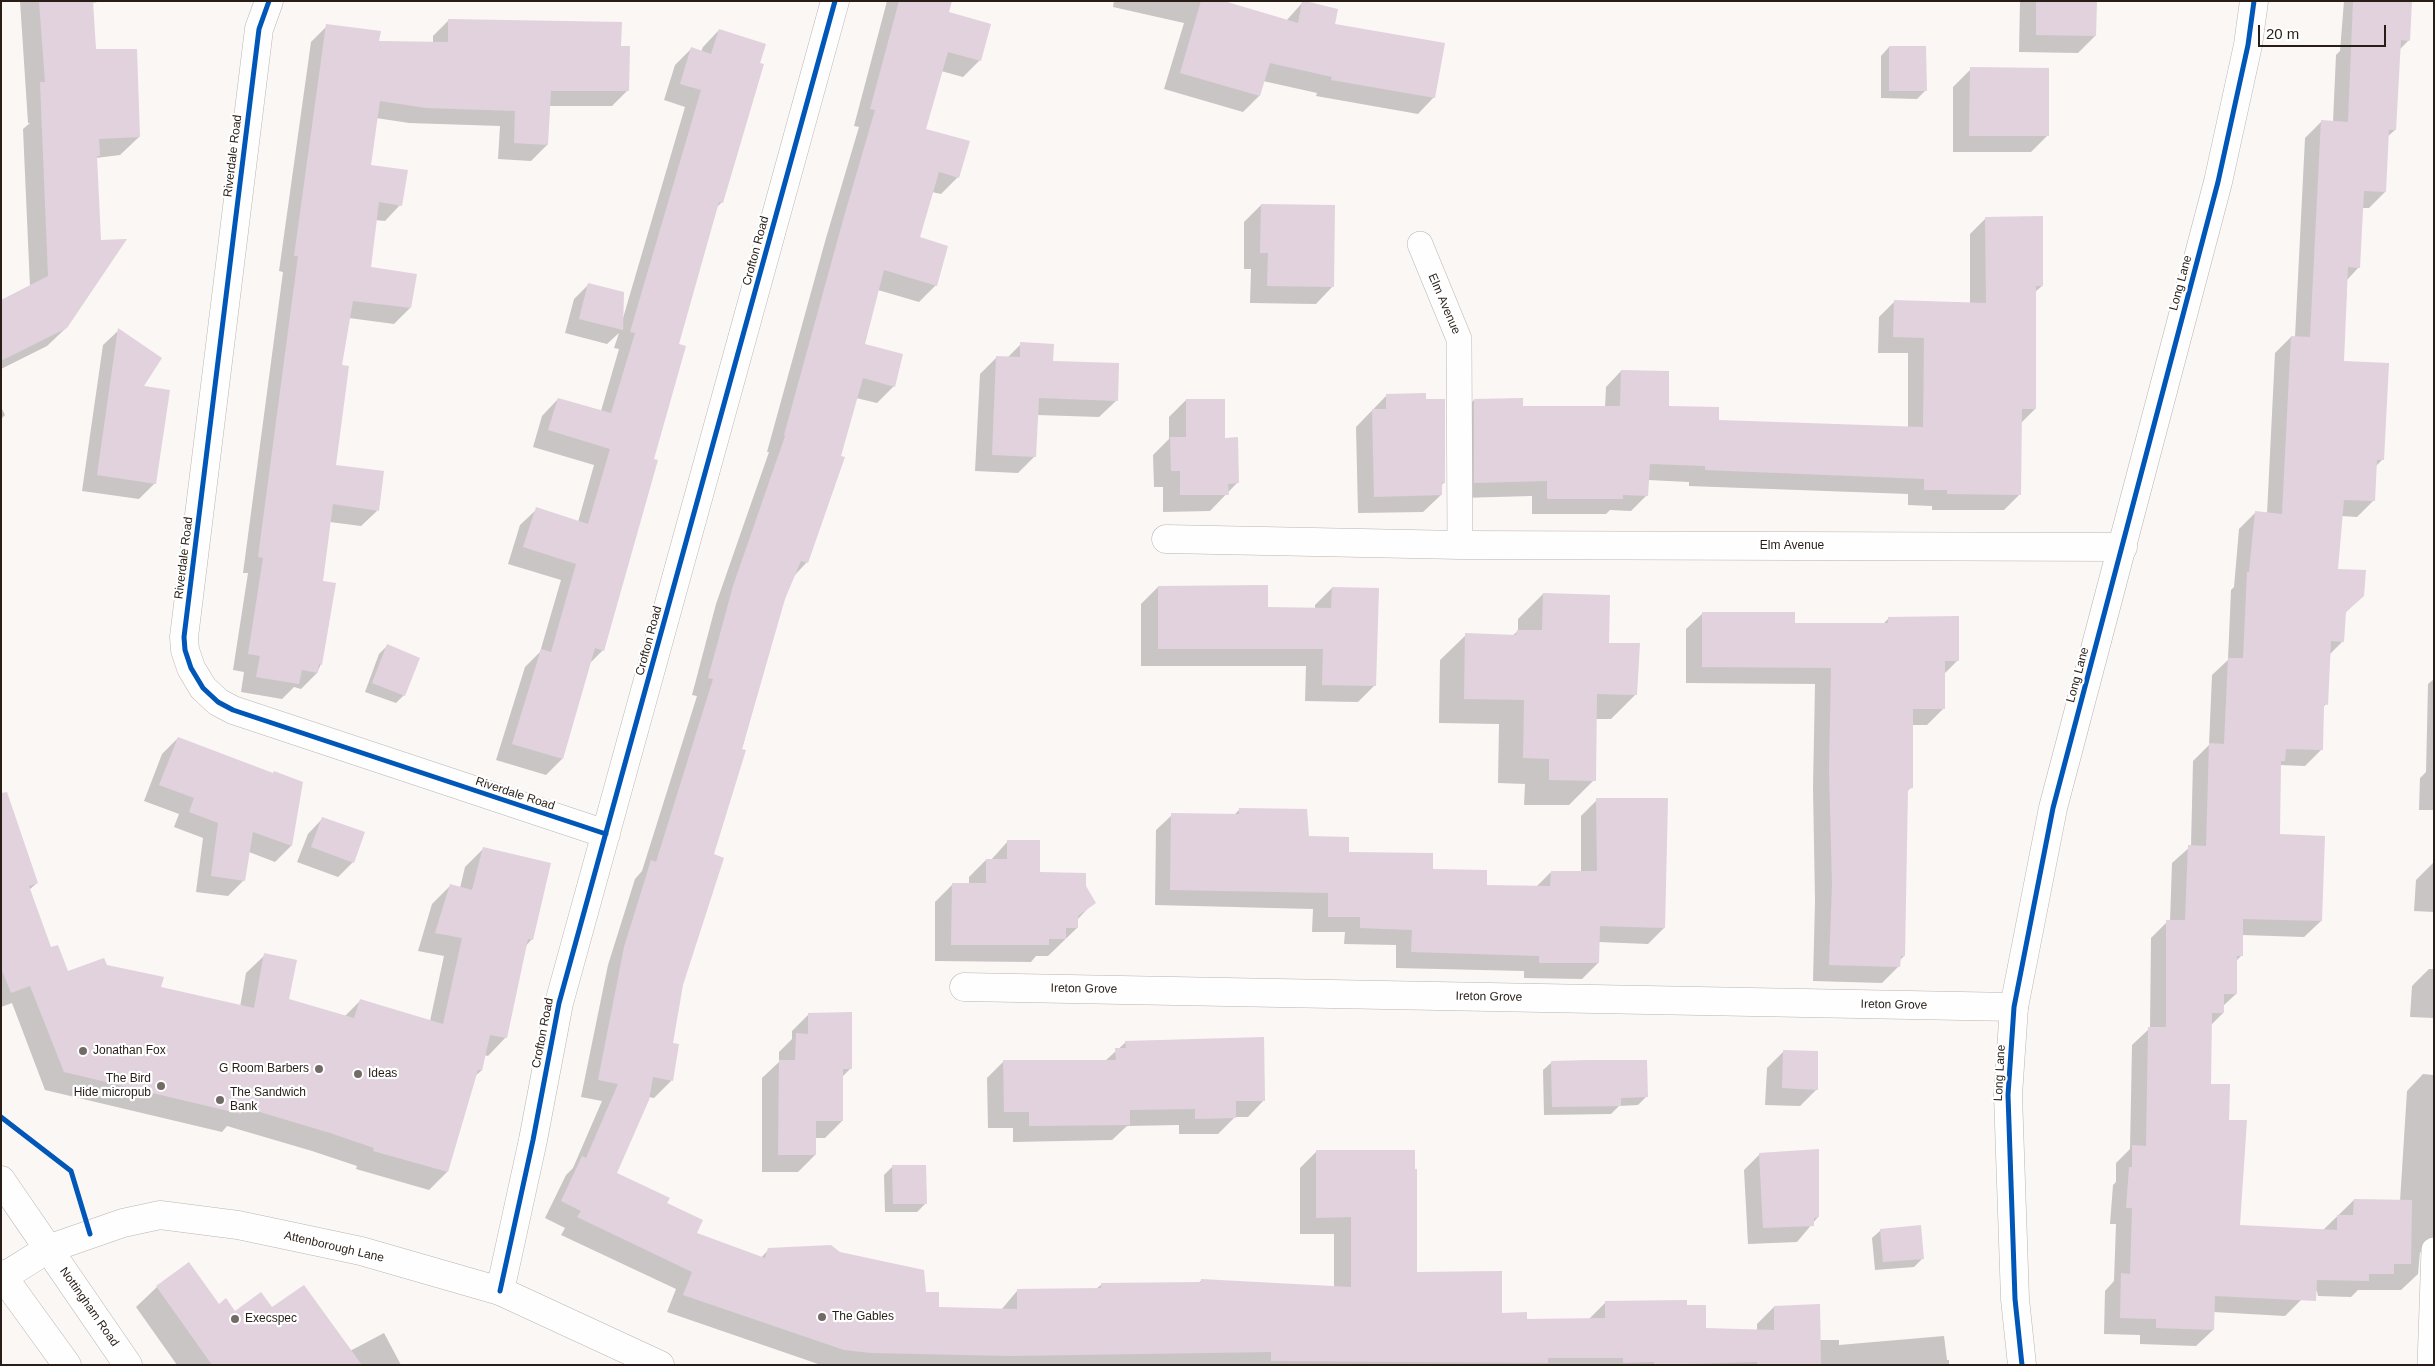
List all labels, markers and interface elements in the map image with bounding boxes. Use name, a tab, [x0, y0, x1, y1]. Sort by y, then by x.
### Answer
scale bar	[2260, 15, 2388, 47]
text: 20 m	[2266, 25, 2299, 42]
street label: Riverdale Road	[221, 114, 245, 198]
street label: Crofton Road	[740, 215, 772, 287]
street label: Long Lane	[2167, 254, 2195, 312]
street label: Elm Avenue	[1425, 272, 1463, 336]
street label: Riverdale Road	[172, 516, 196, 600]
street label: Elm Avenue	[1760, 539, 1824, 553]
street label: Crofton Road	[633, 605, 665, 677]
street label: Long Lane	[2064, 646, 2092, 704]
street label: Riverdale Road	[473, 774, 557, 814]
street label: Ireton Grove	[1051, 981, 1117, 997]
street label: Ireton Grove	[1456, 989, 1522, 1005]
street label: Crofton Road	[529, 997, 557, 1069]
street label: Ireton Grove	[1861, 997, 1927, 1013]
place label: Jonathan Fox	[93, 1044, 166, 1058]
street label: Long Lane	[1991, 1044, 2009, 1102]
marker: Jonathan Fox	[77, 1045, 89, 1057]
place label: G Room Barbers	[219, 1062, 309, 1076]
marker: G Room Barbers	[313, 1063, 325, 1075]
place label: Ideas	[368, 1067, 397, 1081]
marker: Ideas	[352, 1068, 364, 1080]
place label: The Bird Hide micropub	[74, 1072, 151, 1100]
marker: The Bird Hide micropub	[155, 1080, 167, 1092]
place label: The Sandwich Bank	[230, 1086, 306, 1114]
marker: The Sandwich Bank	[214, 1094, 226, 1106]
street label: Attenborough Lane	[283, 1229, 385, 1265]
street label: Nottingham Road	[56, 1265, 122, 1349]
place label: The Gables	[832, 1310, 894, 1324]
marker: The Gables	[816, 1311, 828, 1323]
place label: Execspec	[245, 1312, 297, 1326]
marker: Execspec	[229, 1313, 241, 1325]

